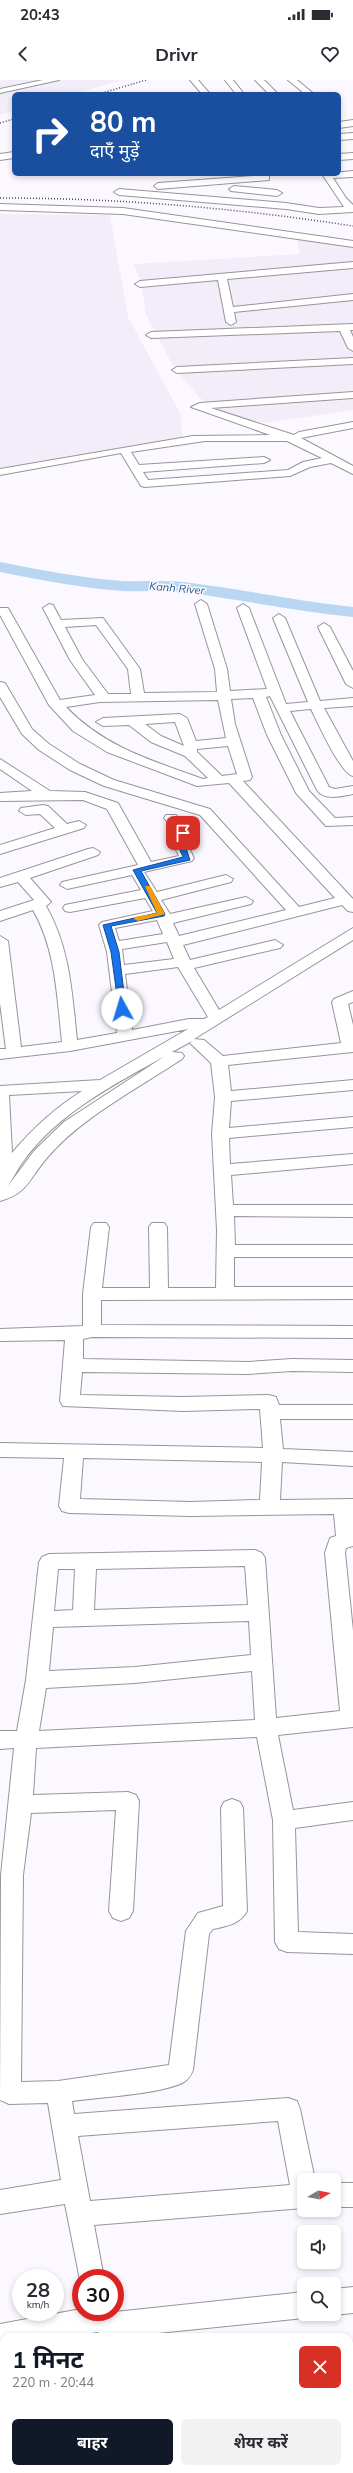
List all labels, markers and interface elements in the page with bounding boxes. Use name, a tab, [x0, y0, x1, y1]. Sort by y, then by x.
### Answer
text: 20:43	[20, 5, 60, 24]
icon: back	[12, 43, 34, 65]
text: Drivr	[155, 43, 198, 66]
icon: heart	[319, 43, 341, 65]
text: 80 m	[90, 104, 156, 139]
icon: right	[24, 108, 76, 160]
text: दाएँ मुड़ें	[90, 139, 139, 162]
water label: Kanh River	[149, 579, 206, 597]
pin	[166, 816, 200, 850]
icon: arrive	[172, 822, 194, 844]
position arrow	[101, 988, 143, 1030]
north arrow	[297, 2173, 341, 2217]
map controls	[297, 2173, 341, 2321]
button: sound	[297, 2225, 341, 2269]
speed limit sign: 30	[72, 2269, 124, 2321]
text: 28	[26, 2277, 50, 2302]
button: search	[297, 2277, 341, 2321]
text: km/h	[27, 2298, 49, 2311]
text: 1 मिनट	[12, 2344, 83, 2374]
button: close	[299, 2346, 341, 2388]
text: 220 m · 20:44	[12, 2374, 94, 2390]
button: बाहर	[12, 2419, 173, 2465]
button: शेयर करें	[181, 2419, 341, 2465]

